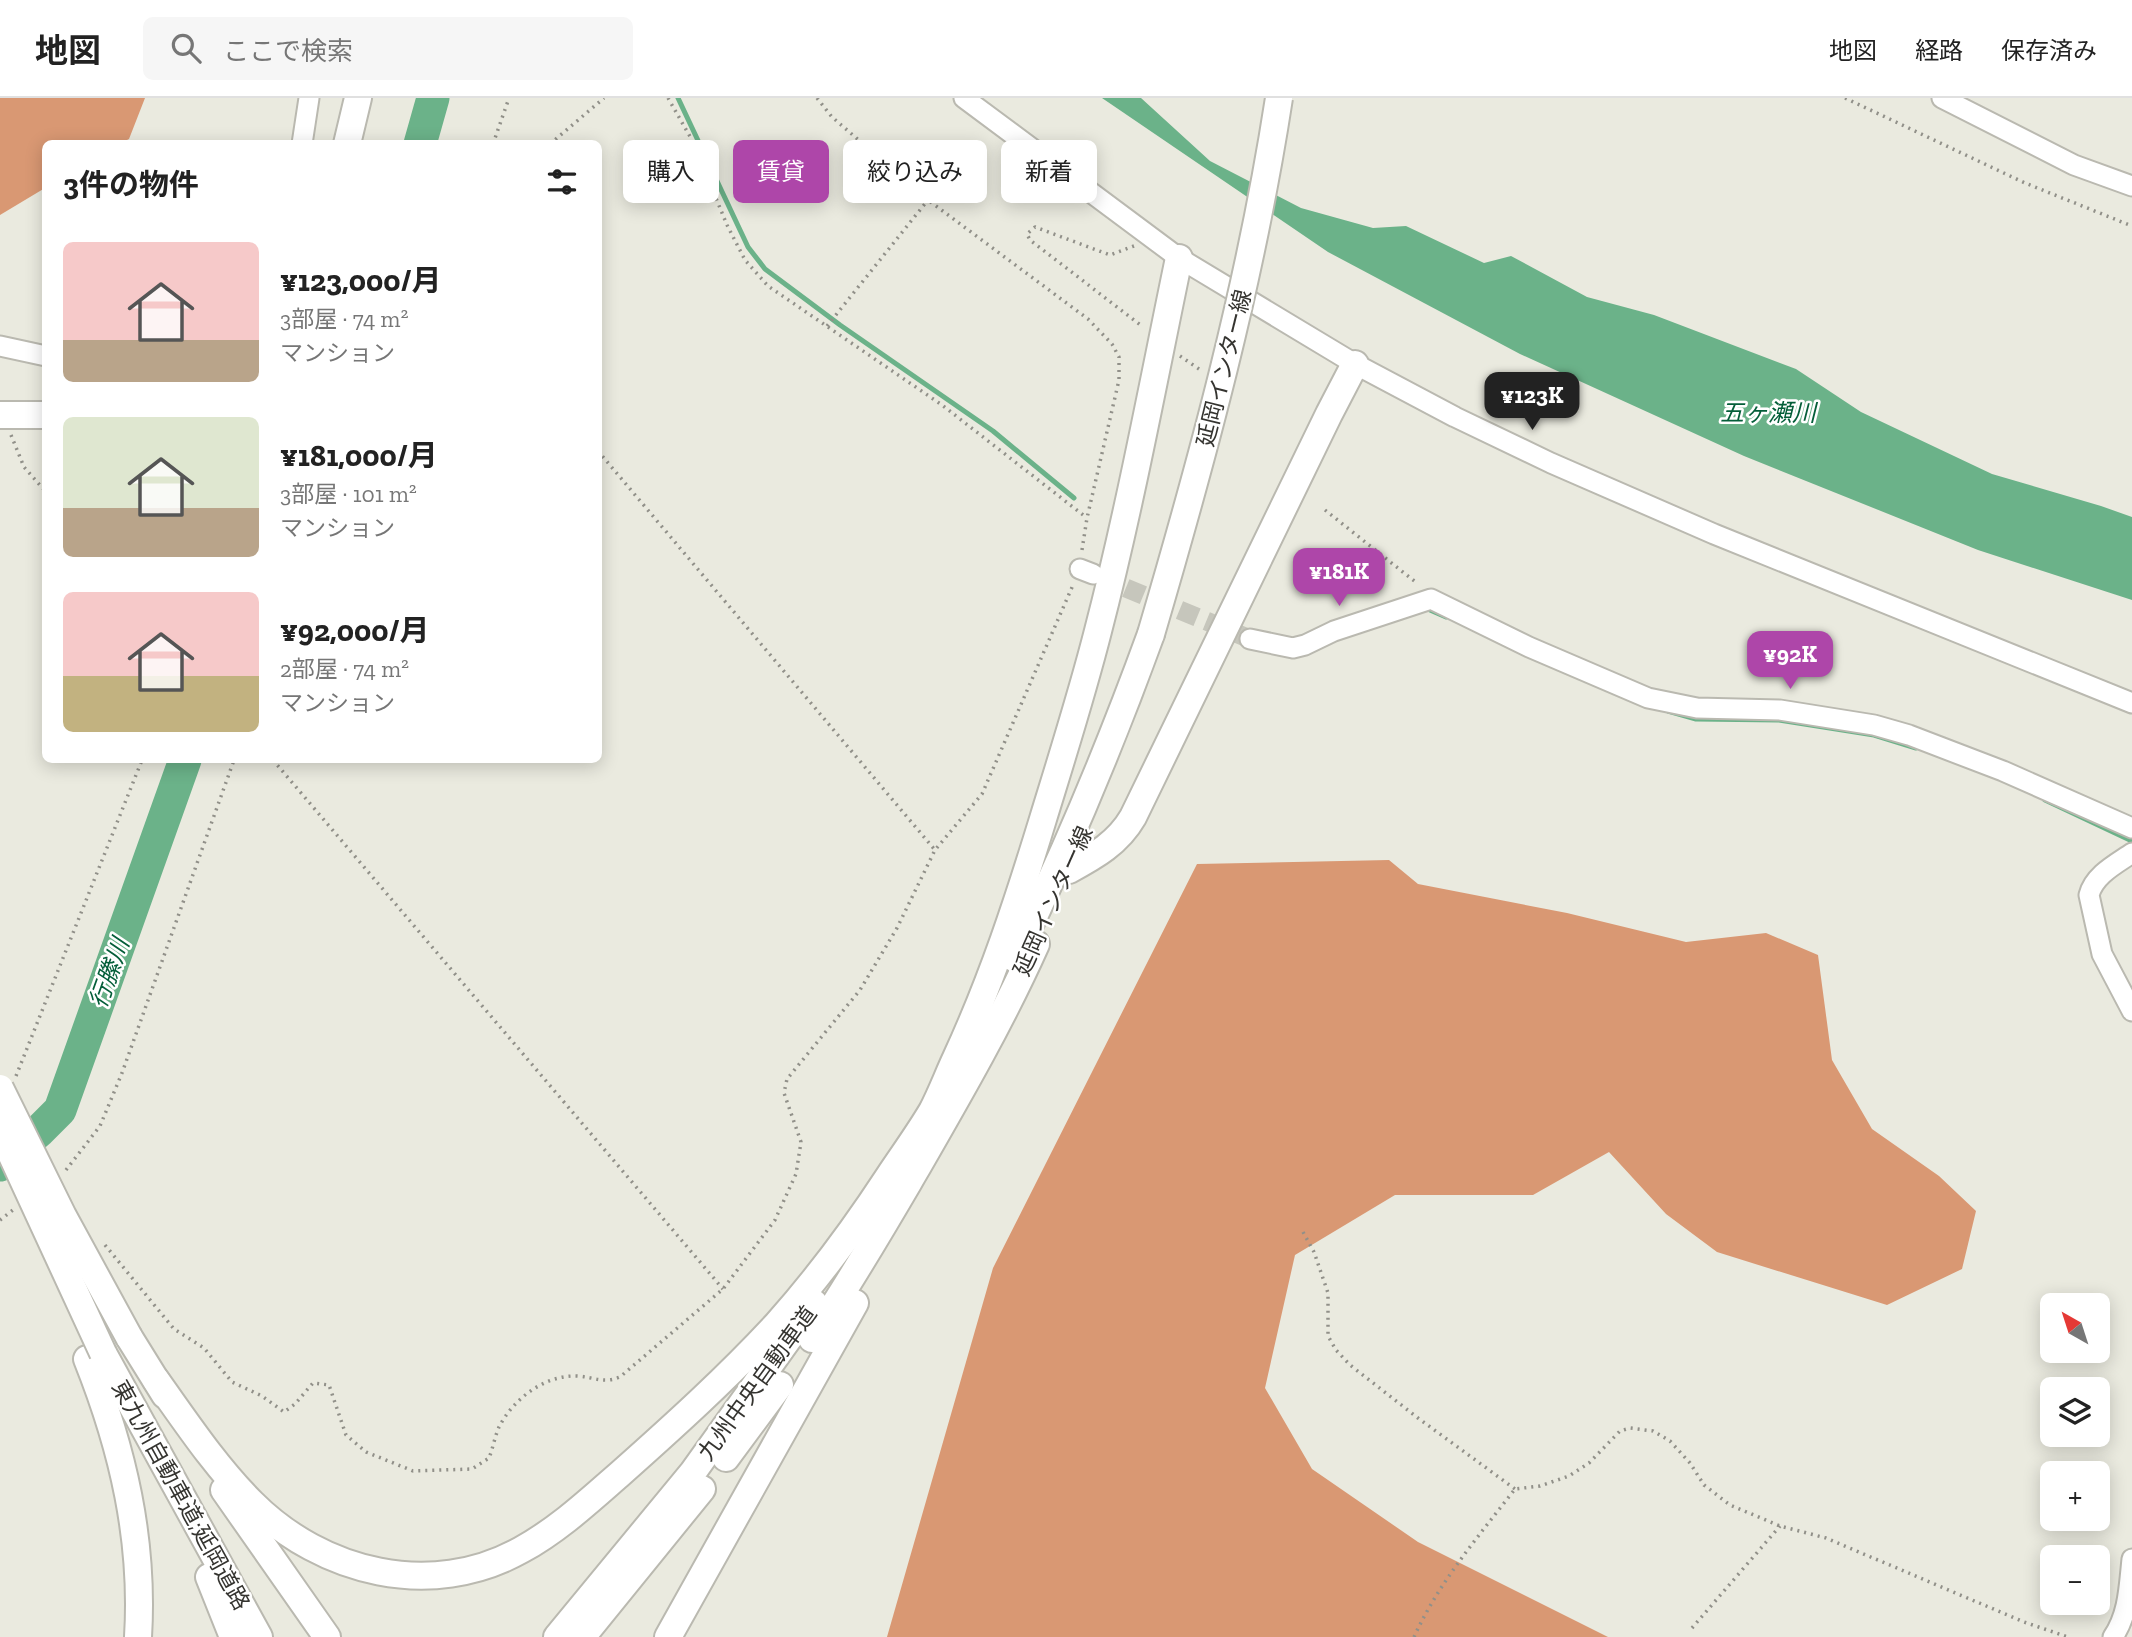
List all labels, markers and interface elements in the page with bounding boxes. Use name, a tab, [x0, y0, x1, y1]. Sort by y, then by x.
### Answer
search box	[143, 17, 633, 80]
icon: search	[167, 29, 205, 67]
text: 地図	[35, 31, 101, 70]
text: ここで検索	[223, 35, 353, 67]
text: 地図	[1829, 36, 1877, 65]
text: 経路	[1915, 36, 1963, 65]
text: 保存済み	[2001, 36, 2097, 65]
chip: 購入	[623, 140, 719, 203]
chip: 賃貸	[733, 140, 829, 203]
chip: 絞り込み	[843, 140, 987, 203]
chip: 新着	[1001, 140, 1097, 203]
icon: filters	[543, 163, 581, 201]
text: 3件の物件	[63, 167, 199, 203]
text: ¥123,000/月	[280, 263, 442, 299]
icon: home	[119, 270, 203, 354]
street label: 延岡インター線	[1191, 287, 1257, 449]
text: 3部屋 · 74 m²	[280, 305, 408, 333]
text: マンション	[280, 339, 395, 367]
pin: ¥123K	[1483, 372, 1581, 432]
text: ¥123K	[1500, 381, 1564, 409]
water label: 五ヶ瀬川	[1720, 398, 1819, 427]
text: ¥181,000/月	[280, 438, 438, 474]
icon: home	[119, 445, 203, 529]
text: 3部屋 · 101 m²	[280, 480, 417, 508]
text: マンション	[280, 514, 395, 542]
pin: ¥181K	[1290, 548, 1388, 608]
text: ¥181K	[1309, 557, 1369, 585]
text: ¥92,000/月	[280, 613, 430, 649]
icon: home	[119, 620, 203, 704]
pin: ¥92K	[1749, 632, 1831, 691]
text: ¥92K	[1763, 640, 1817, 668]
text: 2部屋 · 74 m²	[280, 655, 409, 683]
text: マンション	[280, 689, 395, 717]
street label: 延岡インター線	[1007, 822, 1099, 980]
water label: 行縢川	[83, 931, 136, 1012]
north arrow	[2040, 1293, 2110, 1363]
map controls	[2040, 1293, 2110, 1615]
street label: 九州中央自動車道	[692, 1300, 822, 1466]
street label: 東九州自動車道;延岡道路	[106, 1375, 256, 1615]
button: layers	[2040, 1377, 2110, 1447]
button: +	[2040, 1461, 2110, 1531]
button: −	[2040, 1545, 2110, 1615]

